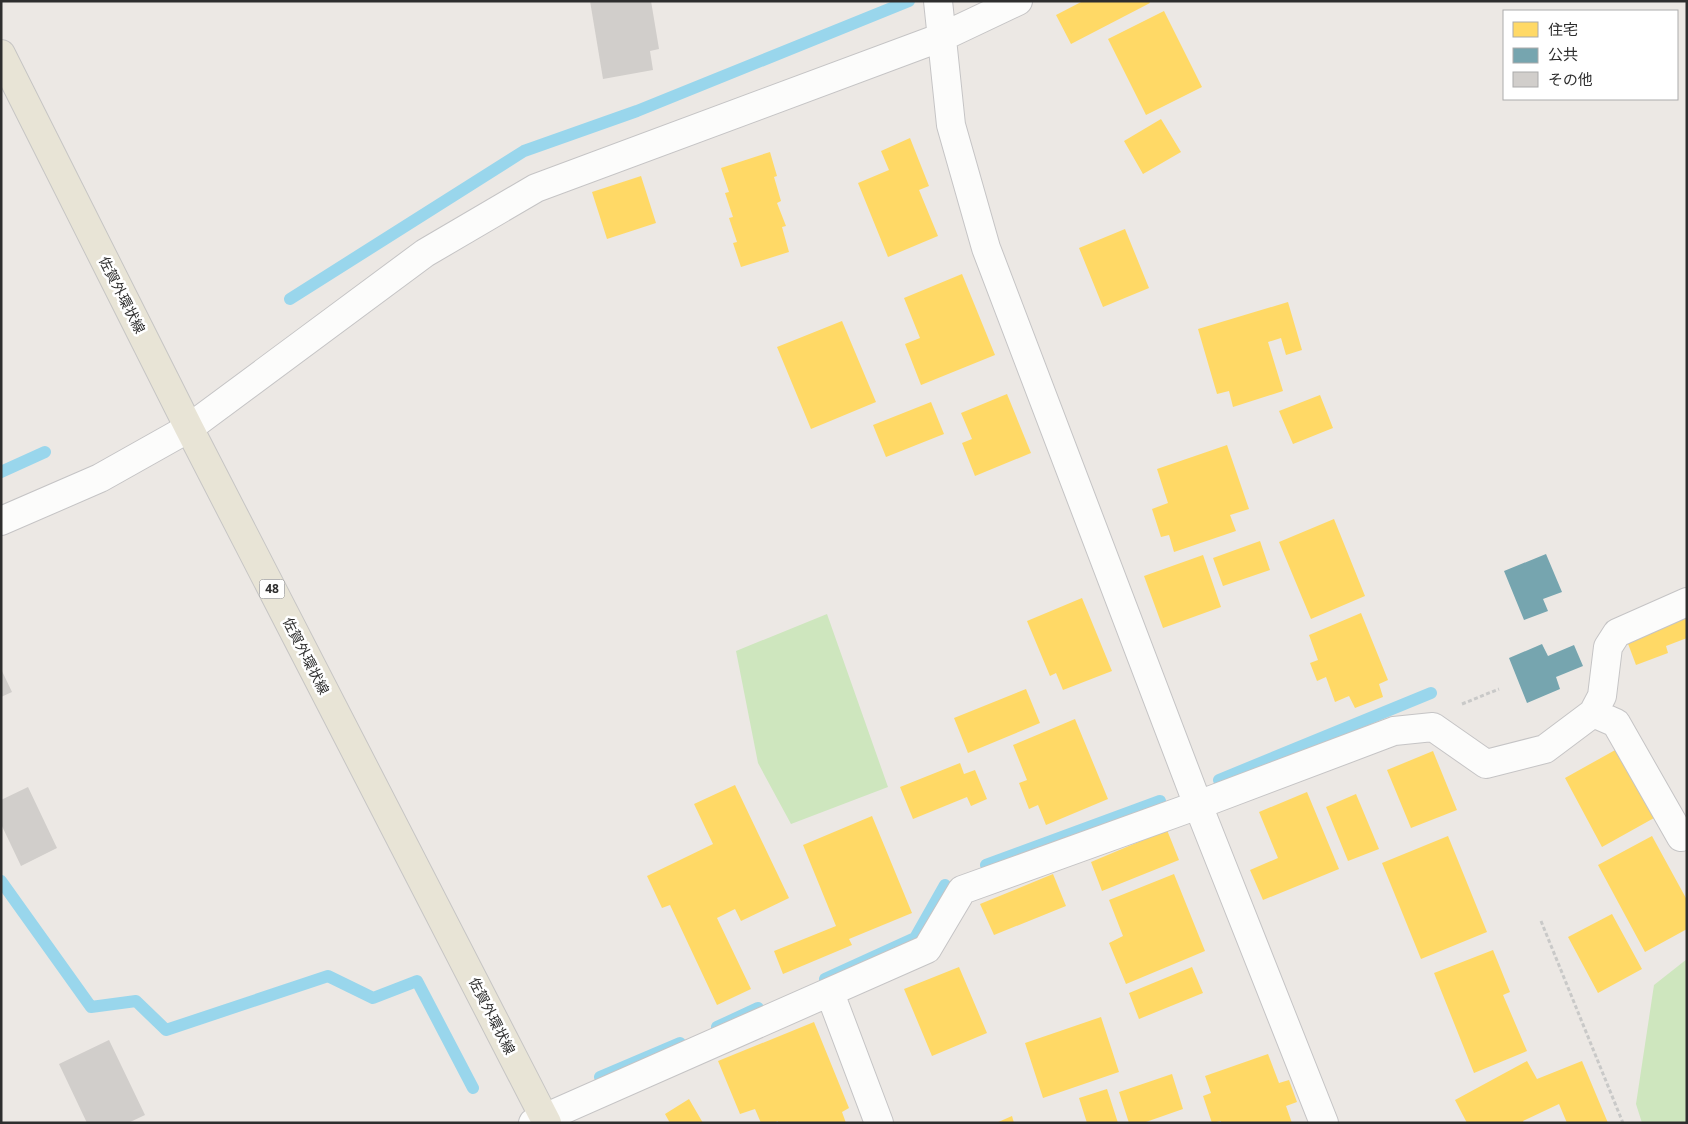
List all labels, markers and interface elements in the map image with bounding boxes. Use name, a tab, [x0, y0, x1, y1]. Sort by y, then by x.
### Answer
legend	[1503, 10, 1678, 100]
text: 住宅	[1548, 19, 1578, 39]
text: 公共	[1548, 44, 1578, 64]
text: その他	[1548, 69, 1593, 89]
street label: 佐賀外環状線	[95, 253, 150, 337]
road number: 48	[260, 580, 284, 598]
street label: 佐賀外環状線	[279, 614, 334, 698]
street label: 佐賀外環状線	[465, 974, 520, 1058]

